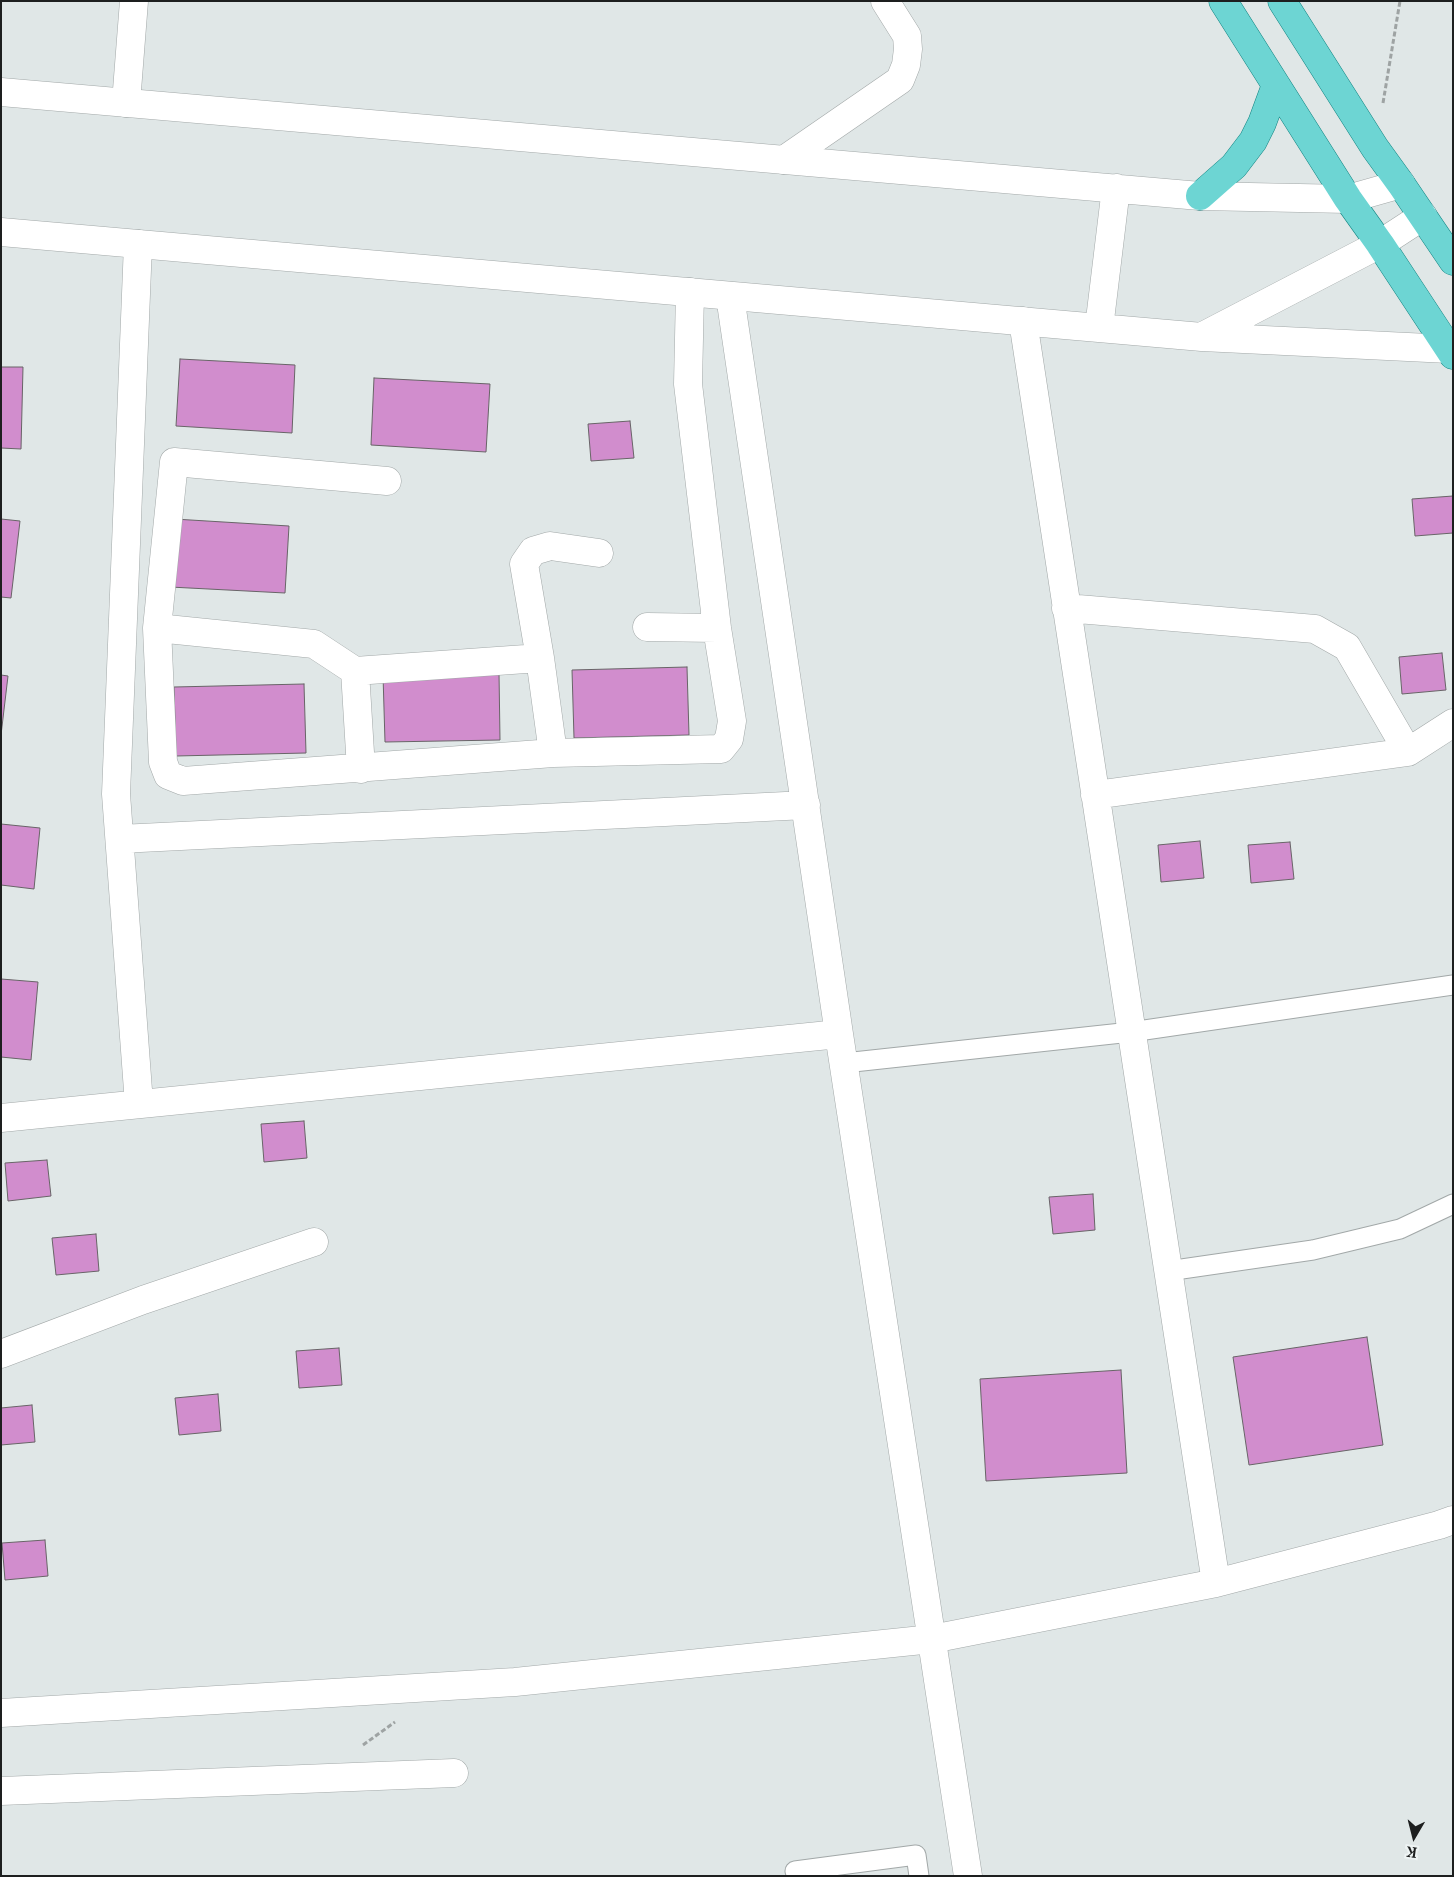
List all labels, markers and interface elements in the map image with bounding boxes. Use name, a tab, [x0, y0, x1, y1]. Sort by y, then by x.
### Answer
north arrow	[1389, 1812, 1439, 1862]
text: K	[1405, 1842, 1418, 1861]

